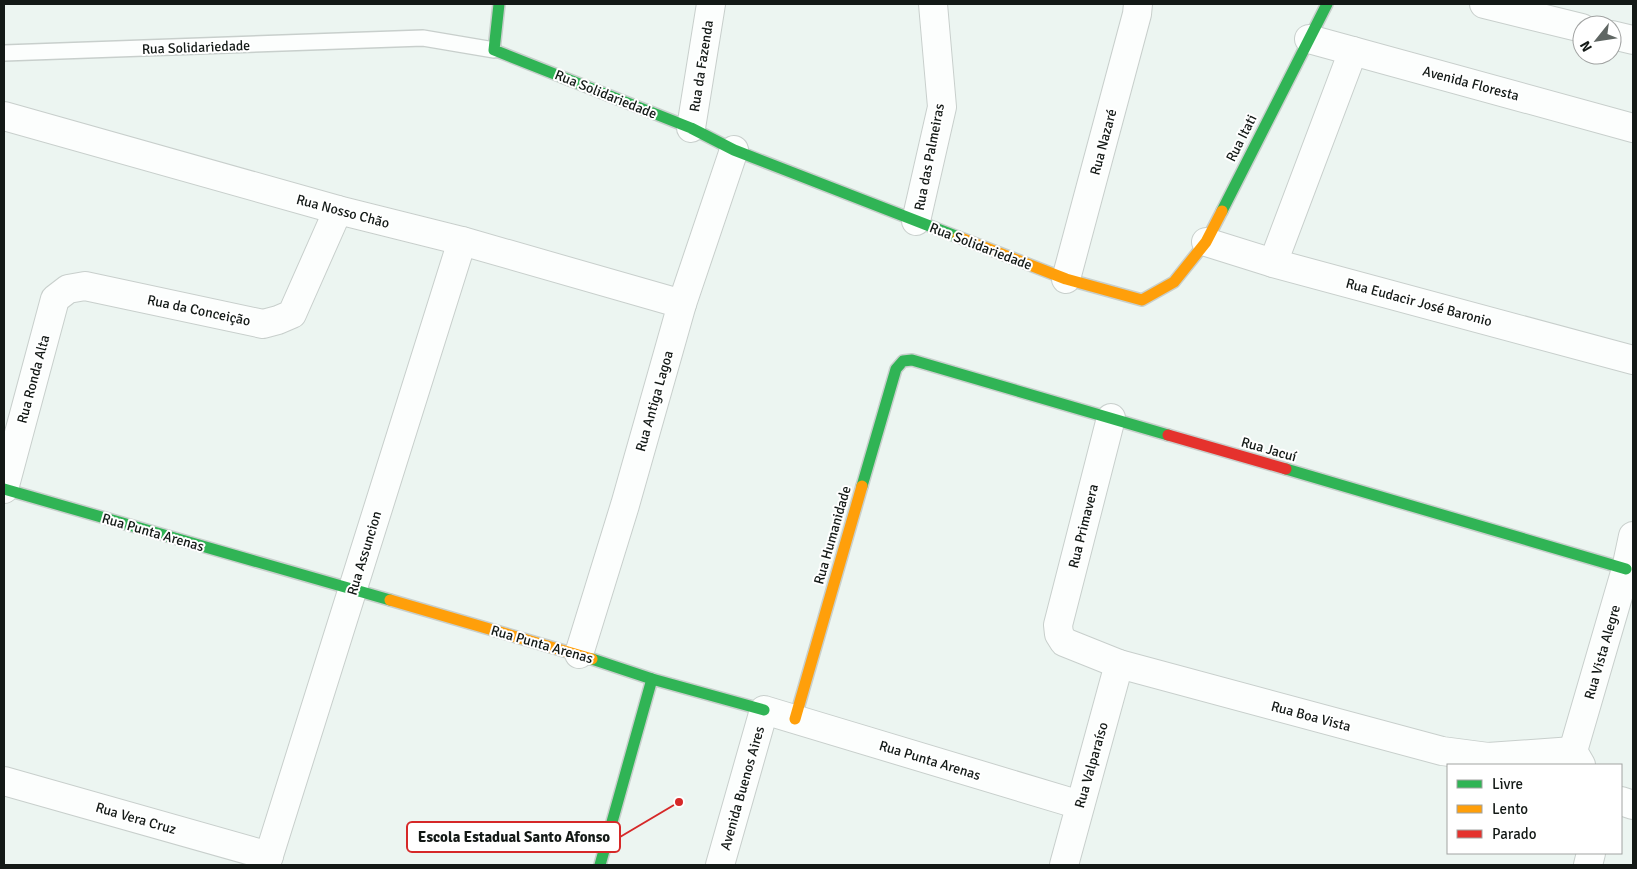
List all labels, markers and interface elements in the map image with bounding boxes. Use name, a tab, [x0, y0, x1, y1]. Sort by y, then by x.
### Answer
north arrow	[1572, 15, 1622, 65]
street label: Rua da Fazenda	[686, 19, 717, 113]
street label: Rua Solidariedade	[142, 37, 250, 58]
text: N	[1576, 38, 1596, 55]
street label: Avenida Floresta	[1421, 62, 1521, 105]
street label: Rua Solidariedade	[552, 66, 659, 123]
street label: Rua das Palmeiras	[911, 102, 948, 212]
street label: Rua Nazaré	[1086, 107, 1120, 177]
street label: Rua Itati	[1222, 112, 1261, 165]
street label: Rua Nosso Chão	[294, 191, 391, 232]
street label: Rua Solidariedade	[927, 219, 1034, 274]
street label: Rua Eudacir José Baronio	[1344, 275, 1494, 330]
street label: Rua da Conceição	[146, 291, 252, 330]
street label: Rua Ronda Alta	[13, 333, 53, 425]
street label: Rua Antiga Lagoa	[632, 349, 677, 454]
street label: Rua Jacuí	[1239, 433, 1299, 466]
street label: Rua Primavera	[1065, 482, 1102, 570]
street label: Rua Humanidade	[810, 484, 855, 586]
street label: Rua Assuncion	[344, 509, 385, 597]
street label: Rua Punta Arenas	[100, 510, 206, 555]
street label: Rua Vista Alegre	[1581, 603, 1624, 701]
street label: Rua Punta Arenas	[489, 622, 595, 667]
street label: Rua Boa Vista	[1269, 698, 1353, 735]
street label: Rua Valparaíso	[1071, 720, 1112, 810]
street label: Avenida Buenos Aires	[717, 724, 768, 852]
street label: Rua Punta Arenas	[877, 737, 983, 784]
legend	[1447, 764, 1622, 854]
text: Livre	[1492, 775, 1523, 793]
street label: Rua Vera Cruz	[94, 799, 178, 838]
text: Lento	[1492, 800, 1528, 818]
callout: Escola Estadual Santo Afonso	[407, 822, 620, 852]
text: Parado	[1492, 825, 1537, 843]
text: Escola Estadual Santo Afonso	[418, 828, 610, 846]

